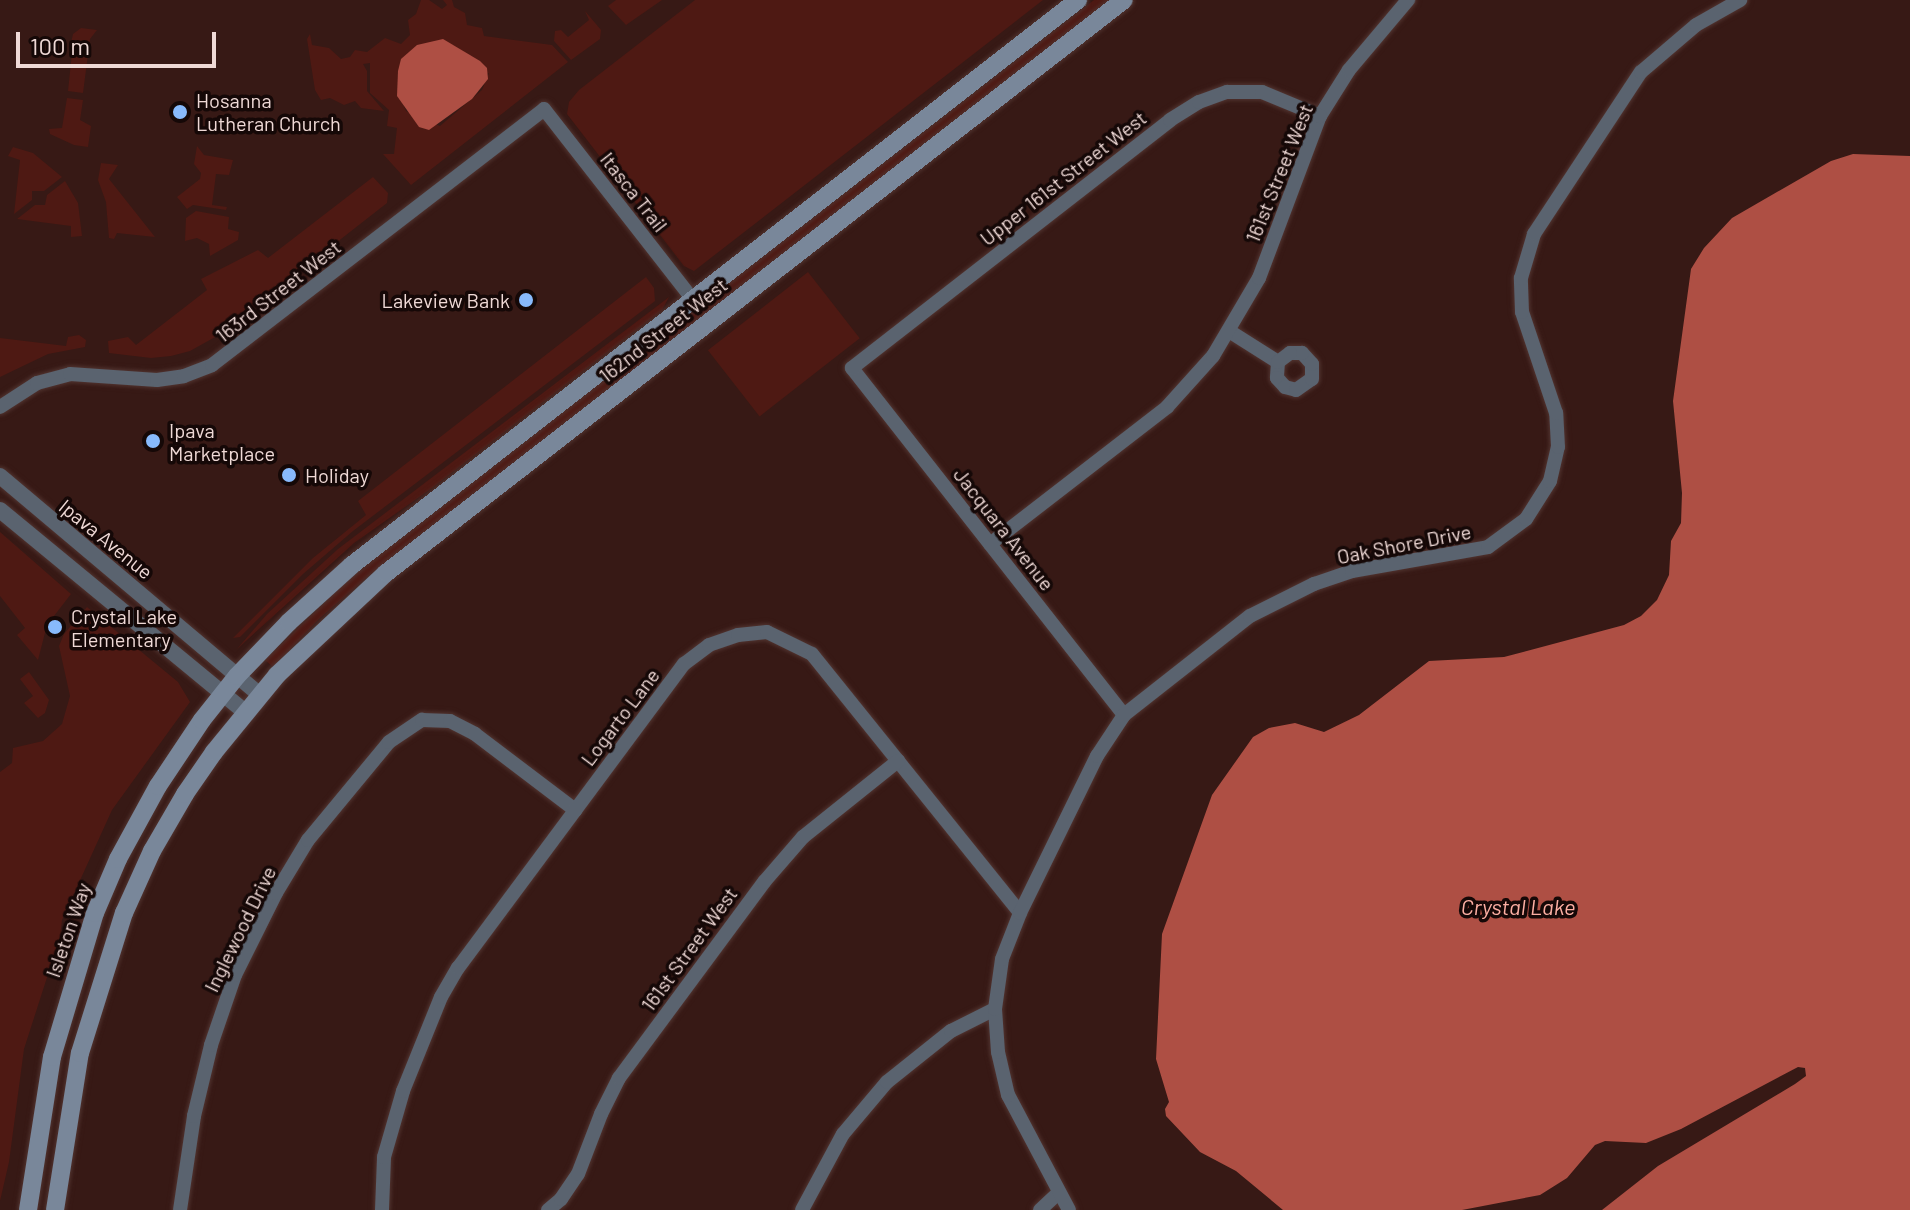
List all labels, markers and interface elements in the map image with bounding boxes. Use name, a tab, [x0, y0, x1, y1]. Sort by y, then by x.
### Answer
scale bar	[20, 16, 220, 66]
text: 100 m	[30, 31, 90, 60]
place label: Hosanna Lutheran Church	[196, 88, 341, 135]
street label: 161st Street West	[1240, 100, 1318, 246]
marker: Hosanna Lutheran Church	[171, 103, 189, 121]
street label: Upper 161st Street West	[975, 106, 1151, 250]
street label: Itasca Trail	[595, 147, 673, 237]
street label: 163rd Street West	[211, 235, 345, 347]
street label: 162nd Street West	[594, 272, 732, 388]
place label: Lakeview Bank	[382, 288, 510, 312]
marker: Lakeview Bank	[517, 291, 535, 309]
place label: Ipava Marketplace	[169, 418, 275, 465]
marker: Ipava Marketplace	[144, 432, 162, 450]
place label: Holiday	[305, 463, 369, 487]
street label: Jacquara Avenue	[949, 463, 1059, 595]
marker: Holiday	[280, 466, 298, 484]
street label: Ipava Avenue	[54, 494, 158, 584]
street label: Oak Shore Drive	[1335, 519, 1473, 569]
place label: Crystal Lake Elementary	[71, 604, 177, 651]
marker: Crystal Lake Elementary	[46, 618, 64, 636]
street label: Logarto Lane	[576, 664, 664, 770]
street label: Inglewood Drive	[199, 862, 281, 996]
street label: Isleton Way	[41, 880, 95, 980]
street label: 161st Street West	[636, 882, 742, 1016]
water label: Crystal Lake	[1461, 894, 1575, 920]

